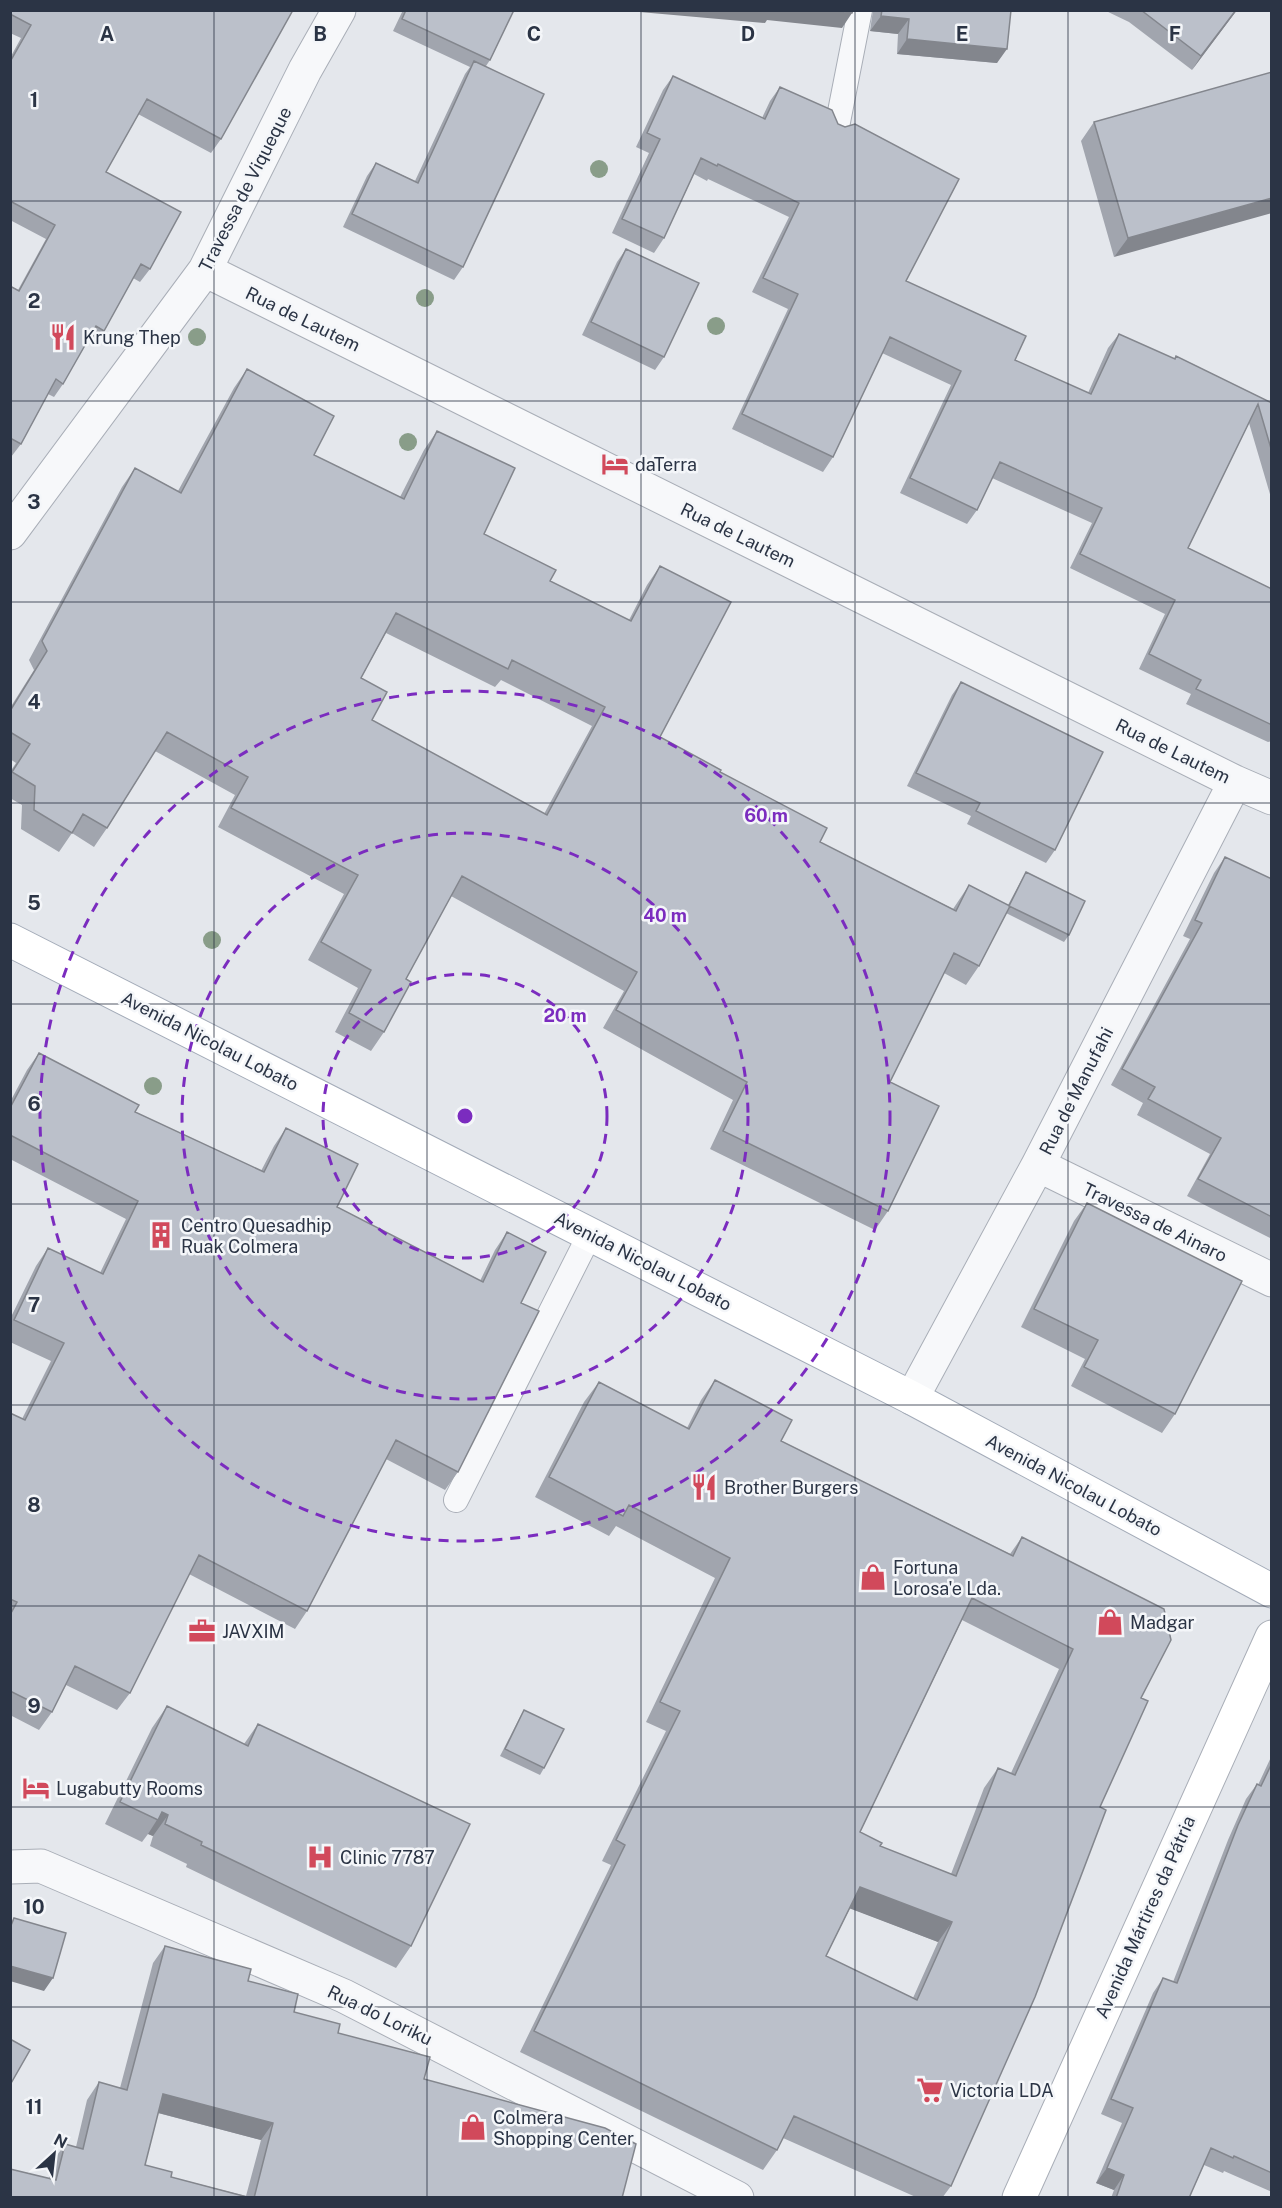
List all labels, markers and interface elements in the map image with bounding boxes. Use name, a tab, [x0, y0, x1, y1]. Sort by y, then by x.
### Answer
text: A	[100, 22, 114, 46]
text: B	[313, 22, 327, 46]
text: C	[527, 22, 541, 46]
text: D	[741, 22, 755, 46]
text: E	[956, 22, 968, 46]
text: F	[1169, 22, 1181, 46]
text: 1	[30, 88, 38, 112]
street label: Travessa de Viqueque	[194, 103, 296, 275]
street label: Rua de Lautem	[242, 282, 364, 356]
text: 2	[28, 289, 40, 313]
restaurant icon: Krung Thep	[48, 322, 78, 352]
place label: Krung Thep	[83, 327, 181, 348]
hotel icon: daTerra	[600, 449, 630, 479]
place label: daTerra	[635, 454, 697, 475]
text: 3	[27, 490, 41, 514]
street label: Rua de Lautem	[677, 498, 799, 572]
text: 4	[27, 690, 41, 714]
street label: Rua de Lautem	[1112, 714, 1234, 788]
text: 60 m	[744, 805, 788, 826]
text: 5	[27, 891, 41, 915]
text: 40 m	[643, 905, 687, 926]
street label: Avenida Nicolau Lobato	[118, 987, 302, 1095]
text: 20 m	[543, 1005, 587, 1026]
street label: Rua de Manufahi	[1035, 1024, 1117, 1158]
text: 6	[27, 1092, 41, 1116]
centre of rings	[455, 1106, 475, 1126]
street label: Travessa de Ainaro	[1080, 1178, 1230, 1266]
street label: Avenida Nicolau Lobato	[551, 1207, 735, 1315]
place label: Centro Quesadhip Ruak Colmera	[181, 1215, 332, 1257]
building icon: Centro Quesadhip Ruak Colmera	[146, 1220, 176, 1250]
text: 7	[28, 1293, 40, 1317]
street label: Avenida Nicolau Lobato	[982, 1430, 1166, 1540]
restaurant icon: Brother Burgers	[689, 1472, 719, 1502]
place label: Brother Burgers	[724, 1477, 858, 1498]
text: 8	[27, 1493, 41, 1517]
place label: Fortuna Lorosa'e Lda.	[893, 1557, 1001, 1599]
shop icon: Fortuna Lorosa'e Lda.	[858, 1562, 888, 1592]
shop icon: Madgar	[1095, 1607, 1125, 1637]
place label: Madgar	[1130, 1612, 1194, 1633]
office icon: JAVXIM	[187, 1616, 217, 1646]
place label: JAVXIM	[222, 1621, 285, 1642]
text: 9	[27, 1694, 41, 1718]
hotel icon: Lugabutty Rooms	[21, 1773, 51, 1803]
place label: Lugabutty Rooms	[56, 1778, 203, 1799]
street label: Avenida Mártires da Pátria	[1091, 1812, 1199, 2022]
hospital icon: Clinic 7787	[305, 1842, 335, 1872]
place label: Clinic 7787	[340, 1847, 435, 1868]
text: 10	[23, 1895, 45, 1919]
street label: Rua do Loriku	[324, 1981, 436, 2049]
supermarket icon: Victoria LDA	[915, 2075, 945, 2105]
place label: Victoria LDA	[950, 2080, 1054, 2101]
text: 11	[25, 2095, 43, 2119]
place label: Colmera Shopping Center	[493, 2107, 634, 2149]
shop icon: Colmera Shopping Center	[458, 2112, 488, 2142]
north arrow	[24, 2124, 84, 2184]
text: N	[51, 2130, 70, 2152]

